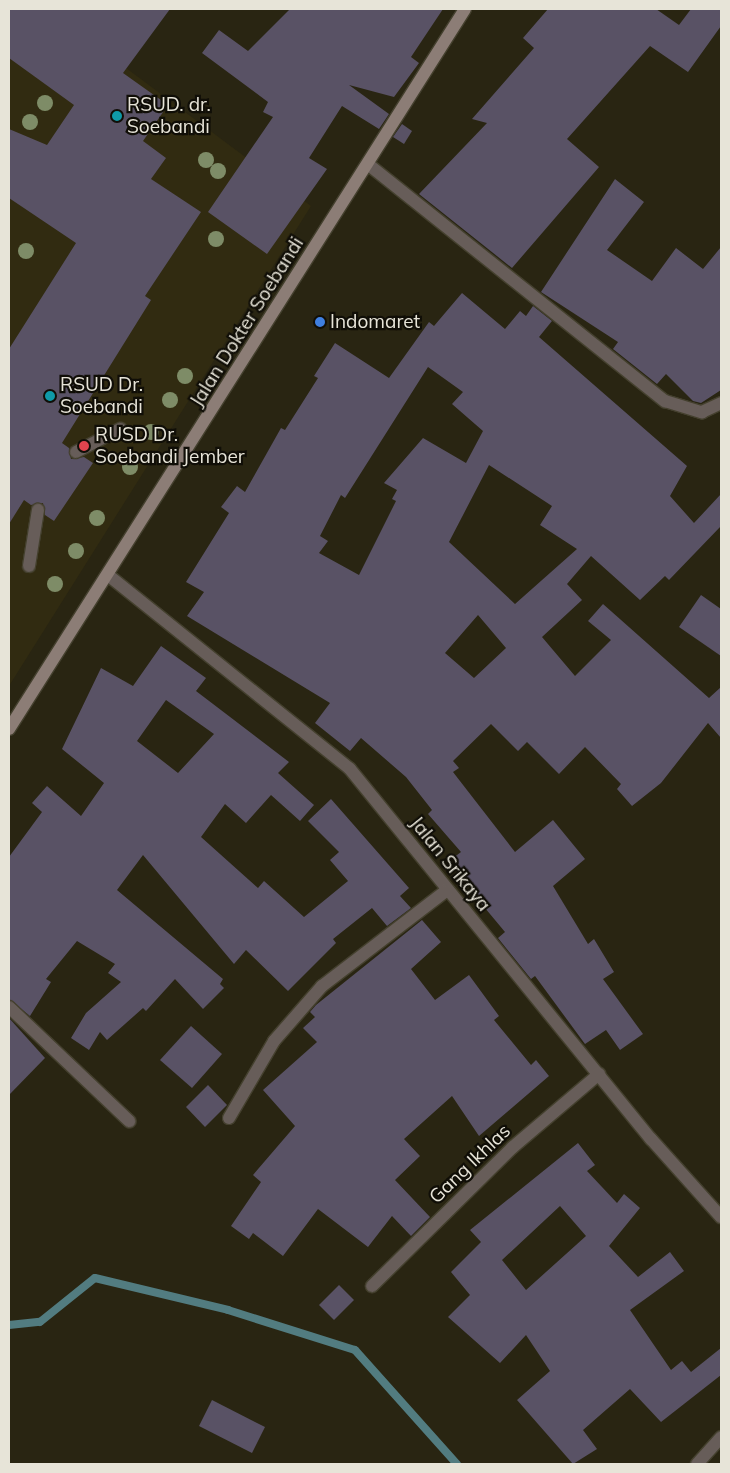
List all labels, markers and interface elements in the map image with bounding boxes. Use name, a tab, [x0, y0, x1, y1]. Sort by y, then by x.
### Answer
place label: RSUD. dr. Soebandi	[127, 94, 211, 138]
marker: RSUD. dr. Soebandi	[111, 110, 123, 122]
street label: Jalan Dokter Soebandi	[185, 233, 309, 411]
place label: Indomaret	[330, 311, 420, 333]
marker: Indomaret	[314, 316, 326, 328]
place label: RSUD Dr. Soebandi	[60, 374, 143, 418]
marker: RSUD Dr. Soebandi	[44, 390, 56, 402]
place label: RUSD Dr. Soebandi Jember	[95, 424, 245, 468]
marker: RUSD Dr. Soebandi Jember	[77, 439, 91, 453]
street label: Jalan Srikaya	[405, 812, 495, 916]
street label: Gang Ikhlas	[425, 1120, 515, 1208]

